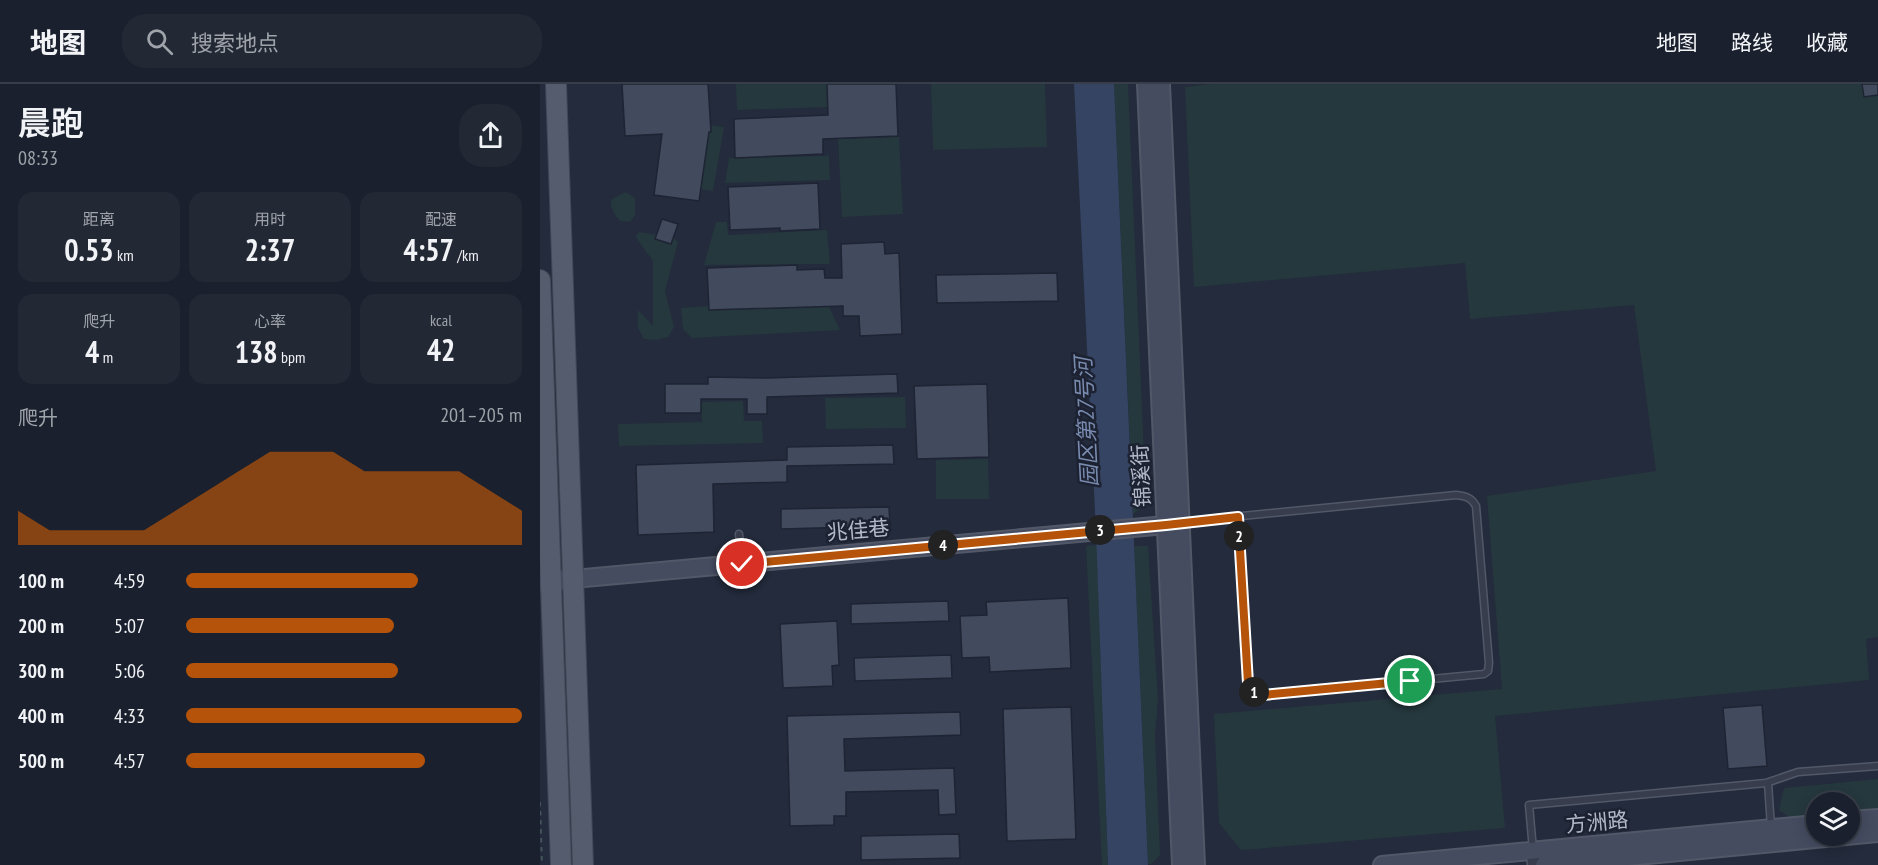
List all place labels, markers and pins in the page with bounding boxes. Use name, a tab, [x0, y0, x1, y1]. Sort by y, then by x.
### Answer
pin: 3	[1085, 515, 1115, 545]
pin: 2	[1224, 521, 1254, 551]
pin: 4	[928, 530, 958, 560]
pin	[716, 538, 767, 589]
pin	[1384, 655, 1435, 706]
pin: 1	[1239, 677, 1269, 707]

